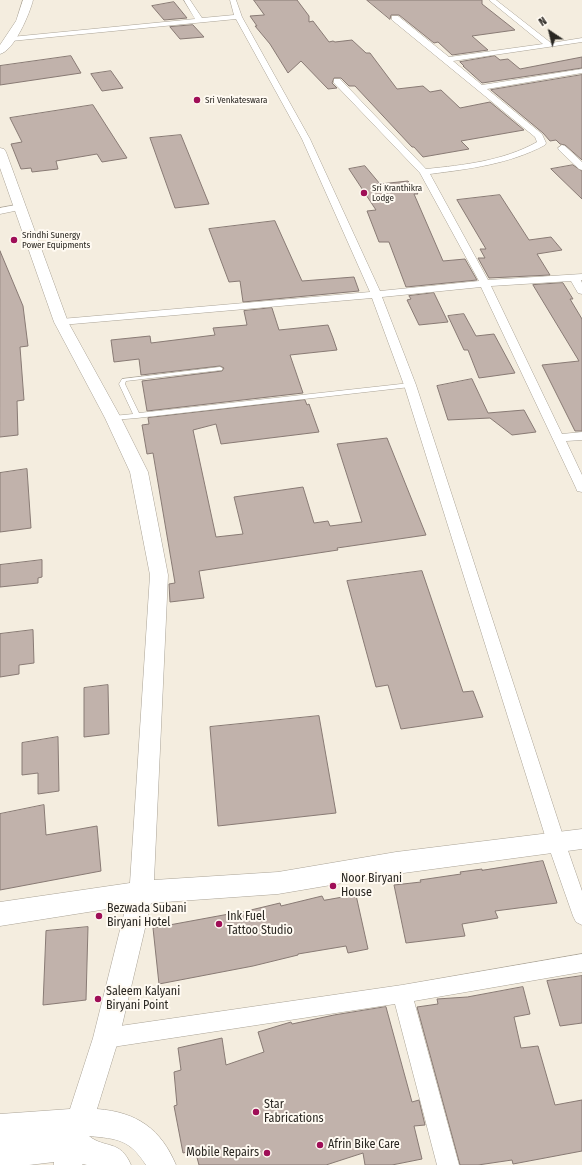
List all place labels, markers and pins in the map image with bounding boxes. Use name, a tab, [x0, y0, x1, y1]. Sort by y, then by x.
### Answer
marker: Sri Venkateswara	[192, 95, 202, 105]
place label: Sri Venkateswara	[205, 95, 267, 105]
place label: Sri Kranthikra Lodge	[372, 183, 422, 204]
marker: Sri Kranthikra Lodge	[359, 188, 369, 198]
place label: Srindhi Sunergy Power Equipments	[22, 230, 90, 251]
marker: Srindhi Sunergy Power Equipments	[9, 235, 19, 245]
place label: Noor Biryani House	[341, 872, 402, 900]
marker: Noor Biryani House	[328, 881, 338, 891]
place label: Bezwada Subani Biryani Hotel	[107, 902, 187, 930]
place label: Ink Fuel Tattoo Studio	[227, 910, 293, 938]
marker: Bezwada Subani Biryani Hotel	[94, 911, 104, 921]
marker: Ink Fuel Tattoo Studio	[214, 919, 224, 929]
place label: Saleem Kalyani Biryani Point	[106, 985, 180, 1013]
marker: Saleem Kalyani Biryani Point	[93, 994, 103, 1004]
place label: Star Fabrications	[264, 1098, 324, 1126]
marker: Star Fabrications	[251, 1107, 261, 1117]
place label: Afrin Bike Care	[328, 1138, 400, 1152]
marker: Afrin Bike Care	[315, 1140, 325, 1150]
place label: Mobile Repairs	[186, 1146, 259, 1160]
marker: Mobile Repairs	[262, 1148, 272, 1158]

